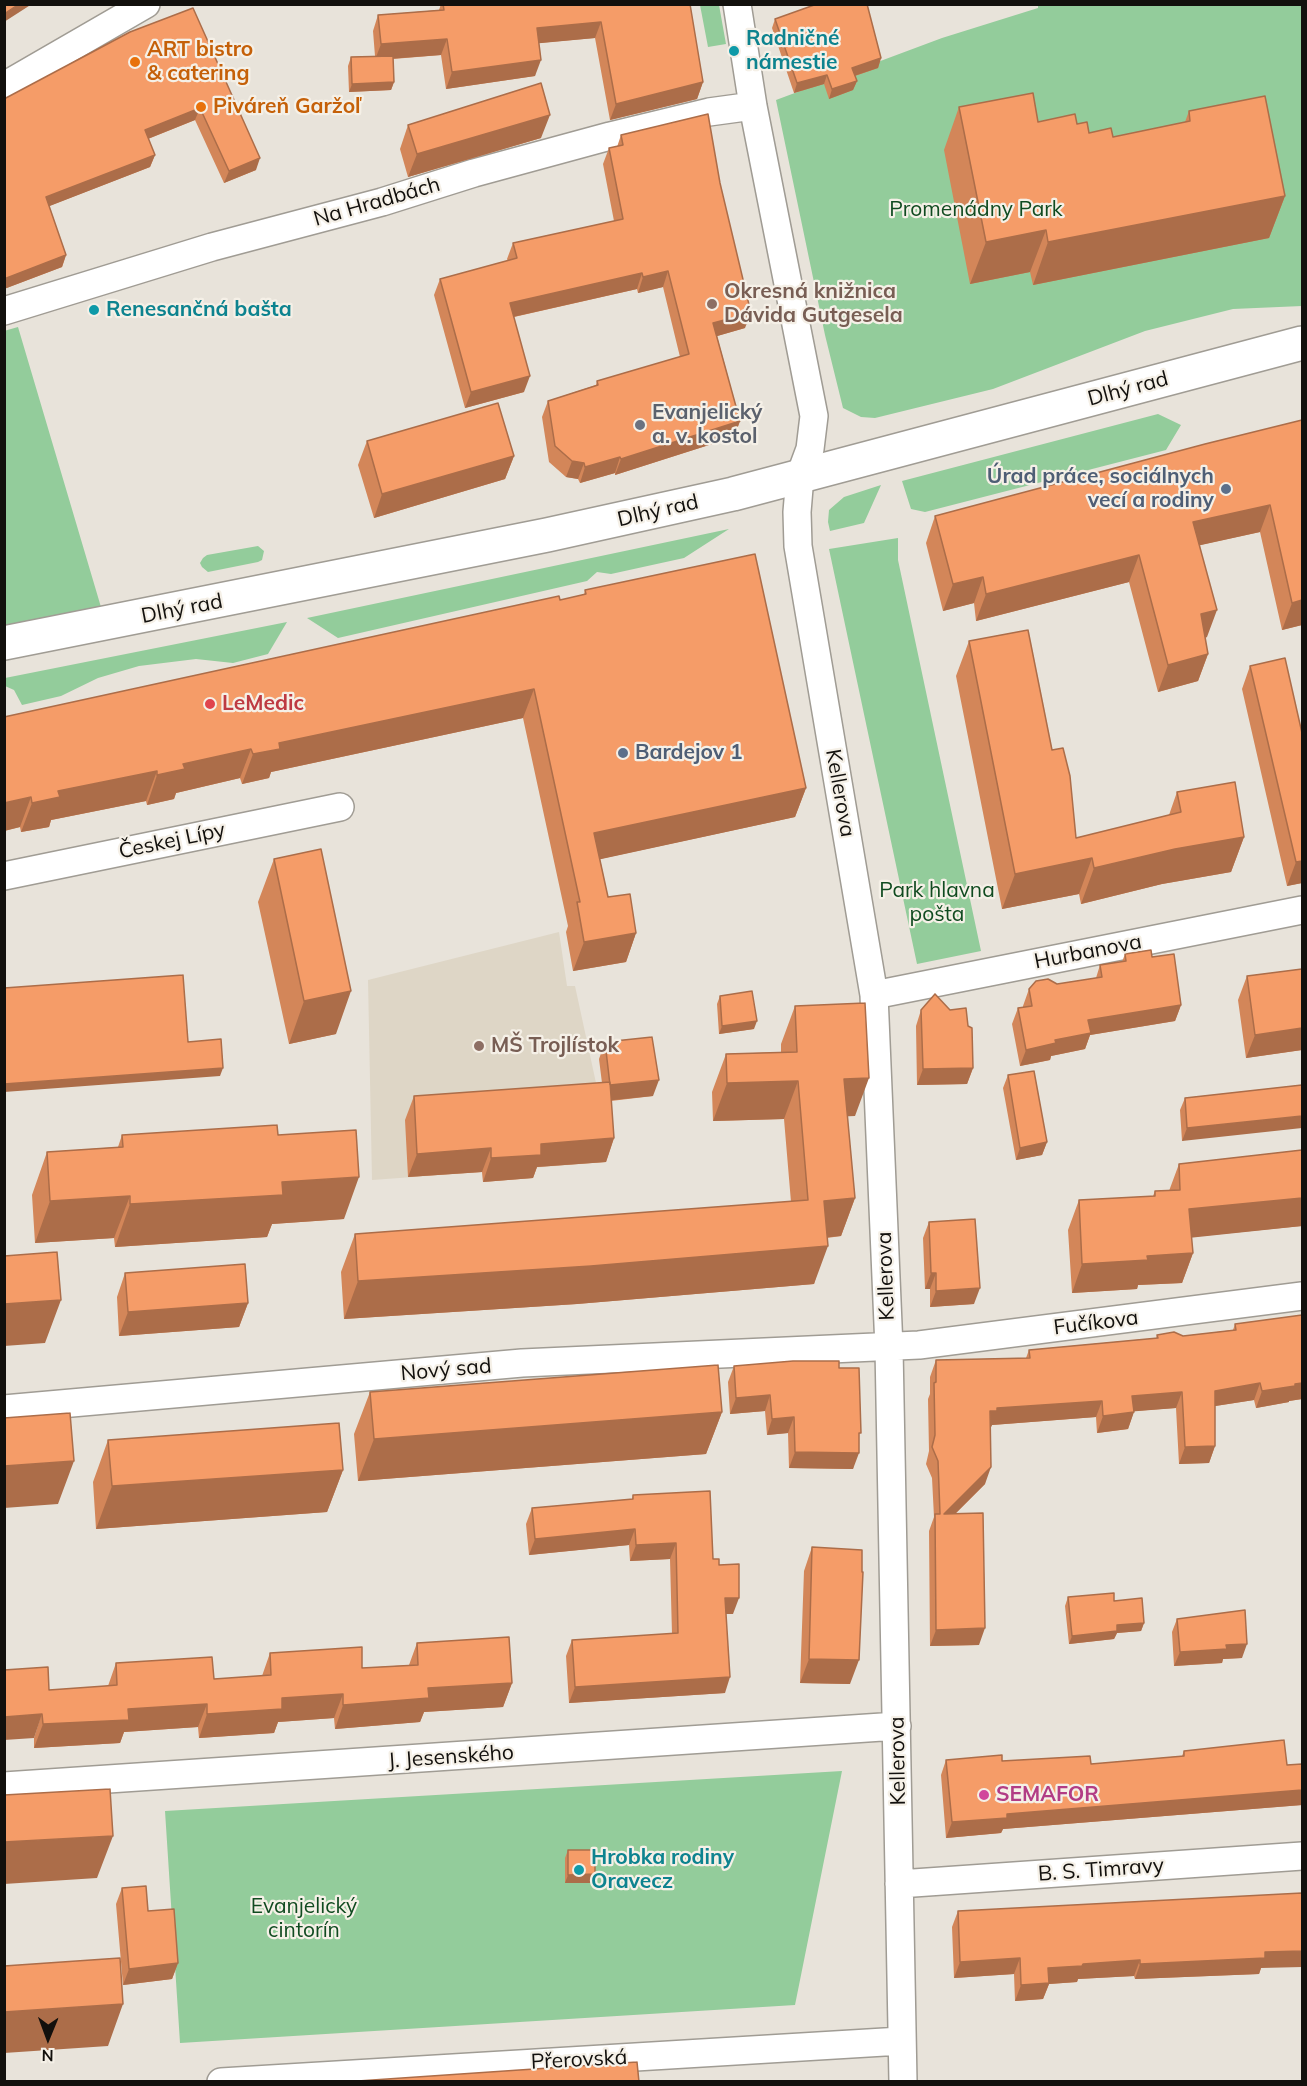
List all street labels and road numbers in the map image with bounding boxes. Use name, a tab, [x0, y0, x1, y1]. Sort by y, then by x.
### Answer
street label: Na Hradbách	[311, 172, 443, 232]
street label: Dlhý rad	[1085, 366, 1171, 412]
street label: Dlhý rad	[615, 489, 701, 533]
street label: Dlhý rad	[139, 589, 225, 629]
street label: Kellerova	[820, 747, 860, 839]
street label: Českej Lípy	[117, 817, 227, 865]
street label: Hurbanova	[1032, 929, 1144, 975]
street label: Kellerova	[872, 1231, 900, 1321]
street label: Fučíkova	[1052, 1305, 1140, 1341]
street label: Nový sad	[399, 1353, 493, 1387]
street label: Kellerova	[885, 1716, 911, 1806]
street label: J. Jesenského	[387, 1740, 515, 1774]
street label: B. S. Timravy	[1037, 1853, 1165, 1887]
street label: Přerovská	[530, 2045, 628, 2075]

